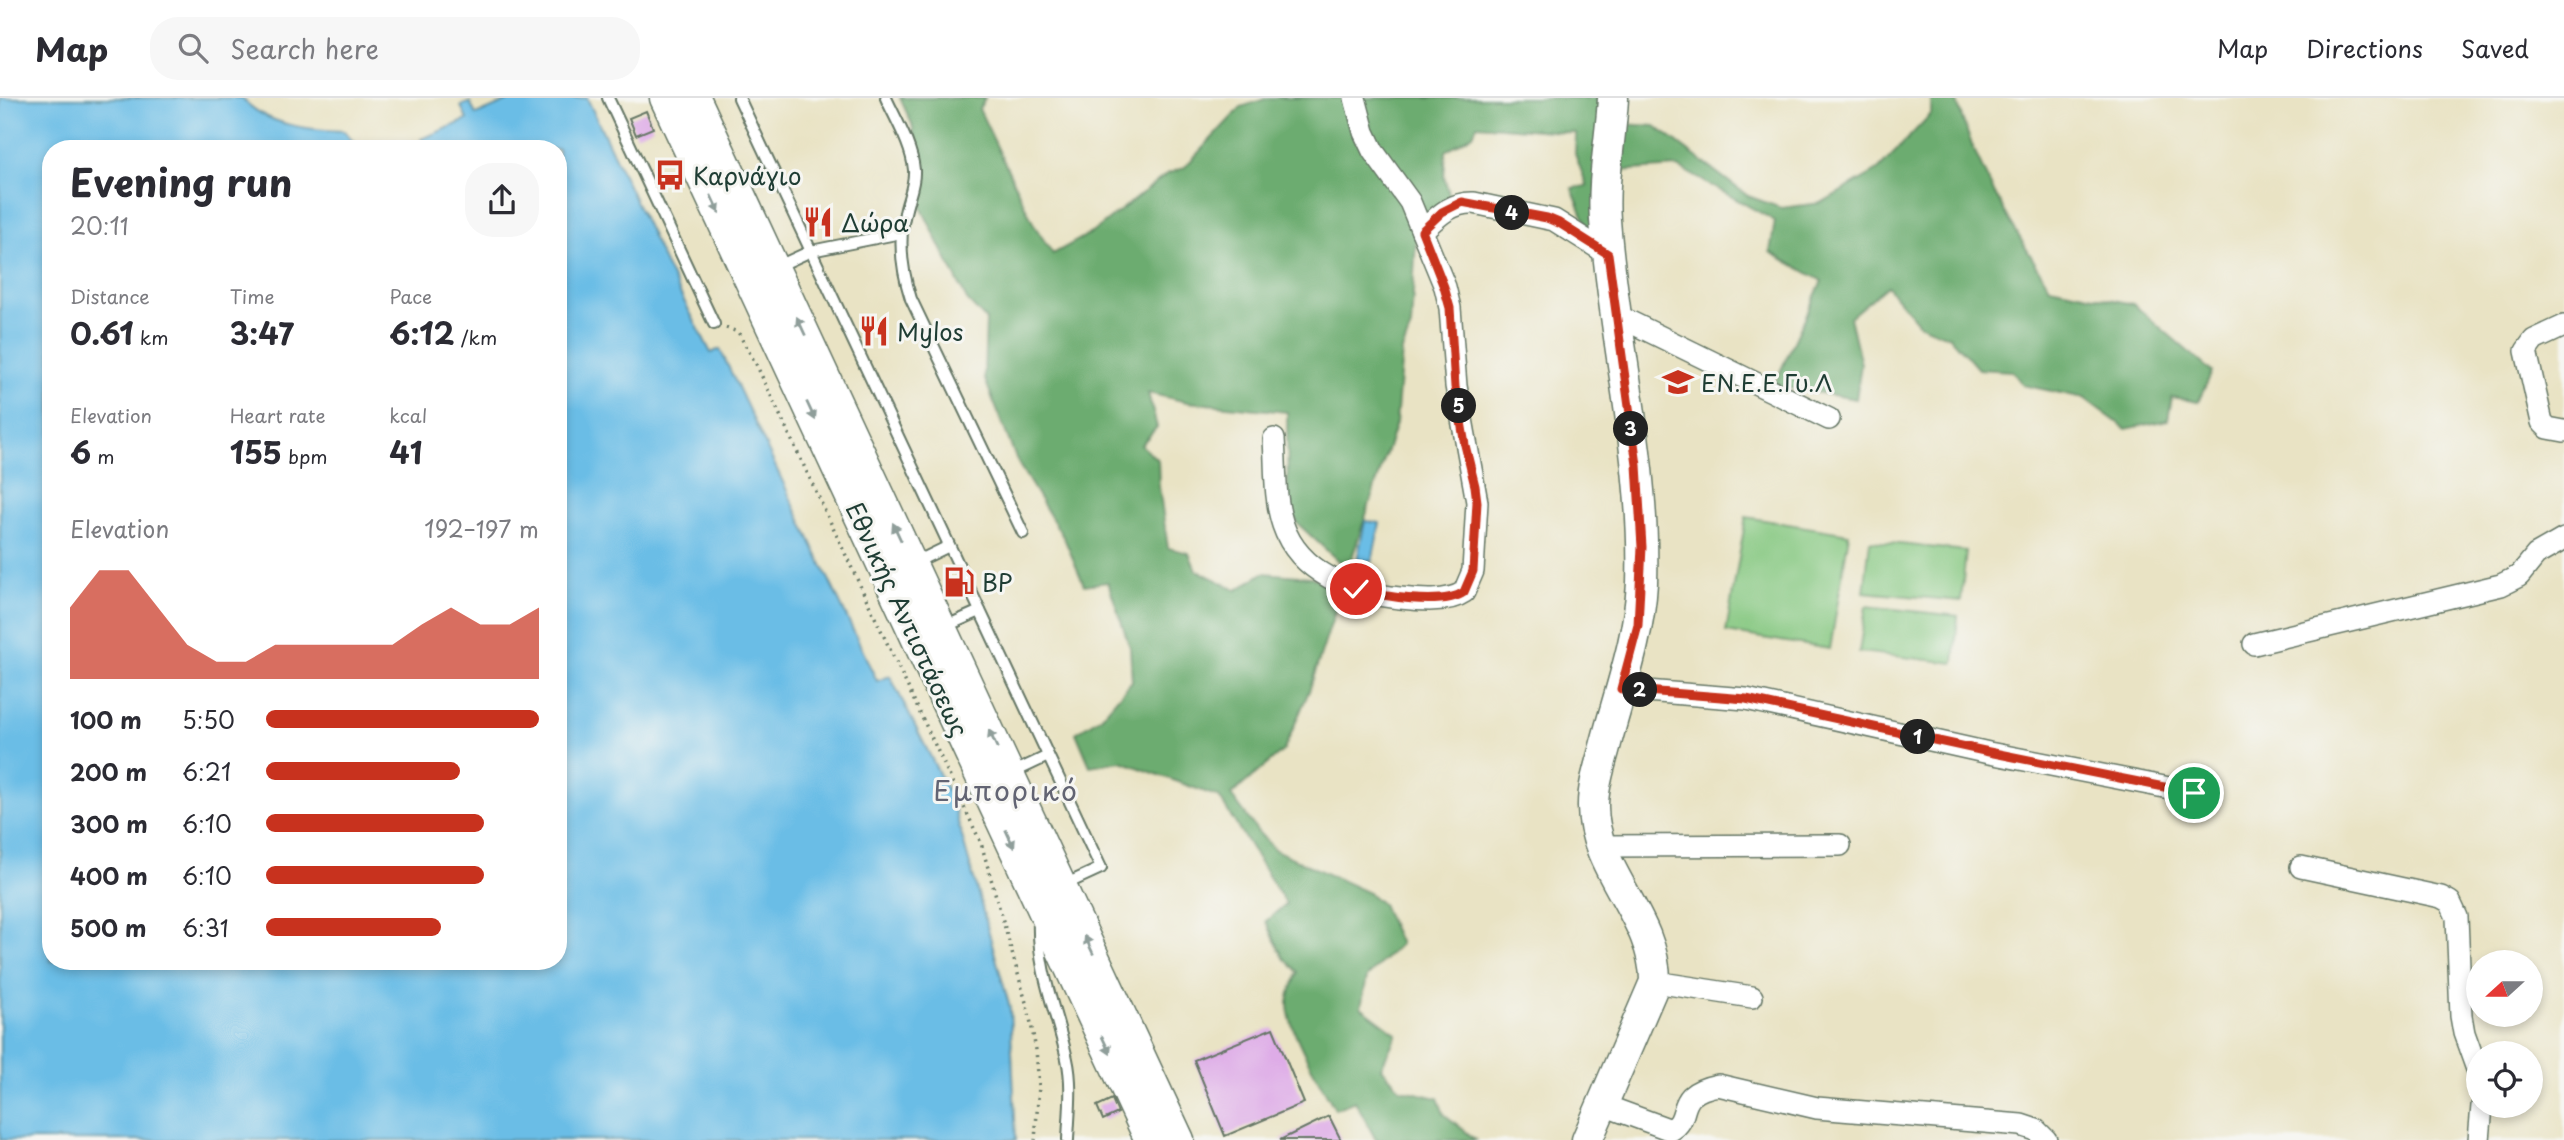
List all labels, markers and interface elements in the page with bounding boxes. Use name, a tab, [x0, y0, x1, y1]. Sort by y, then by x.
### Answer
search box	[150, 17, 640, 80]
text: Map	[35, 23, 108, 73]
icon: search	[174, 29, 212, 67]
text: Search here	[230, 29, 379, 68]
text: Map	[2217, 30, 2268, 66]
text: Directions	[2306, 30, 2423, 66]
text: Saved	[2461, 30, 2529, 66]
text: Evening run	[70, 153, 292, 210]
place label: Καρνάγιο	[693, 157, 801, 193]
bus stop icon: Καρνάγιο	[653, 158, 687, 192]
button: share	[465, 163, 539, 237]
one-way arrow	[709, 194, 721, 214]
pin: 4	[1494, 195, 1530, 230]
text: 4	[1505, 198, 1518, 226]
place label: Δώρα	[841, 204, 909, 240]
restaurant icon: Δώρα	[801, 205, 835, 239]
text: 20:11	[70, 208, 129, 243]
text: Distance	[70, 282, 150, 310]
text: Time	[230, 282, 275, 310]
text: Pace	[389, 282, 432, 310]
text: 0.61	[70, 310, 134, 355]
text: 3:47	[230, 310, 294, 355]
text: 6:12	[389, 310, 455, 355]
place label: Mylos	[897, 313, 964, 349]
restaurant icon: Mylos	[857, 314, 891, 348]
one-way arrow	[795, 316, 806, 336]
text: km	[134, 323, 168, 351]
text: /km	[455, 323, 497, 351]
place label: ΕΝ.Ε.Ε.Γυ.Λ	[1701, 364, 1832, 400]
school or university icon: ΕΝ.Ε.Ε.Γυ.Λ	[1661, 365, 1695, 399]
pin: 5	[1442, 388, 1476, 424]
text: 5	[1452, 391, 1465, 419]
text: Elevation	[70, 401, 152, 429]
text: Heart rate	[230, 401, 326, 429]
text: kcal	[389, 401, 427, 429]
one-way arrow	[805, 401, 817, 421]
pin: 3	[1614, 412, 1648, 446]
text: 3	[1624, 414, 1637, 442]
text: 6	[70, 429, 91, 474]
text: 155	[230, 429, 282, 474]
text: 41	[389, 429, 423, 474]
text: m	[91, 442, 115, 470]
text: bpm	[282, 442, 328, 470]
street label: Εθνικής Αντιστάσεως	[838, 496, 978, 742]
text: Elevation	[70, 511, 169, 546]
text: 192–197 m	[424, 511, 539, 546]
one-way arrow	[891, 522, 902, 542]
pin	[1326, 559, 1386, 619]
place label: BP	[982, 564, 1013, 600]
fuel station icon: BP	[942, 565, 976, 599]
icon: check	[1337, 570, 1375, 608]
pin: 2	[1622, 672, 1658, 708]
text: 2	[1633, 675, 1646, 703]
text: 100 m	[70, 702, 142, 737]
text: 5:50	[182, 702, 235, 737]
pin: 1	[1900, 720, 1936, 754]
text: 1	[1913, 722, 1922, 750]
one-way arrow	[987, 728, 998, 749]
text: 200 m	[70, 754, 147, 789]
text: 6:21	[182, 754, 231, 789]
pin	[2164, 763, 2224, 823]
district label: Εμπορικό	[933, 768, 1079, 811]
icon: arrive	[2175, 774, 2213, 812]
text: 300 m	[70, 806, 148, 841]
text: 6:10	[182, 806, 232, 841]
one-way arrow	[1004, 829, 1016, 849]
text: 400 m	[70, 858, 148, 893]
text: 6:10	[182, 858, 232, 893]
text: 500 m	[70, 910, 147, 945]
text: 6:31	[182, 910, 229, 945]
one-way arrow	[1083, 935, 1094, 955]
north arrow	[2466, 950, 2543, 1027]
map controls	[2466, 950, 2543, 1118]
one-way arrow	[1100, 1035, 1112, 1055]
button: locate	[2466, 1041, 2543, 1118]

